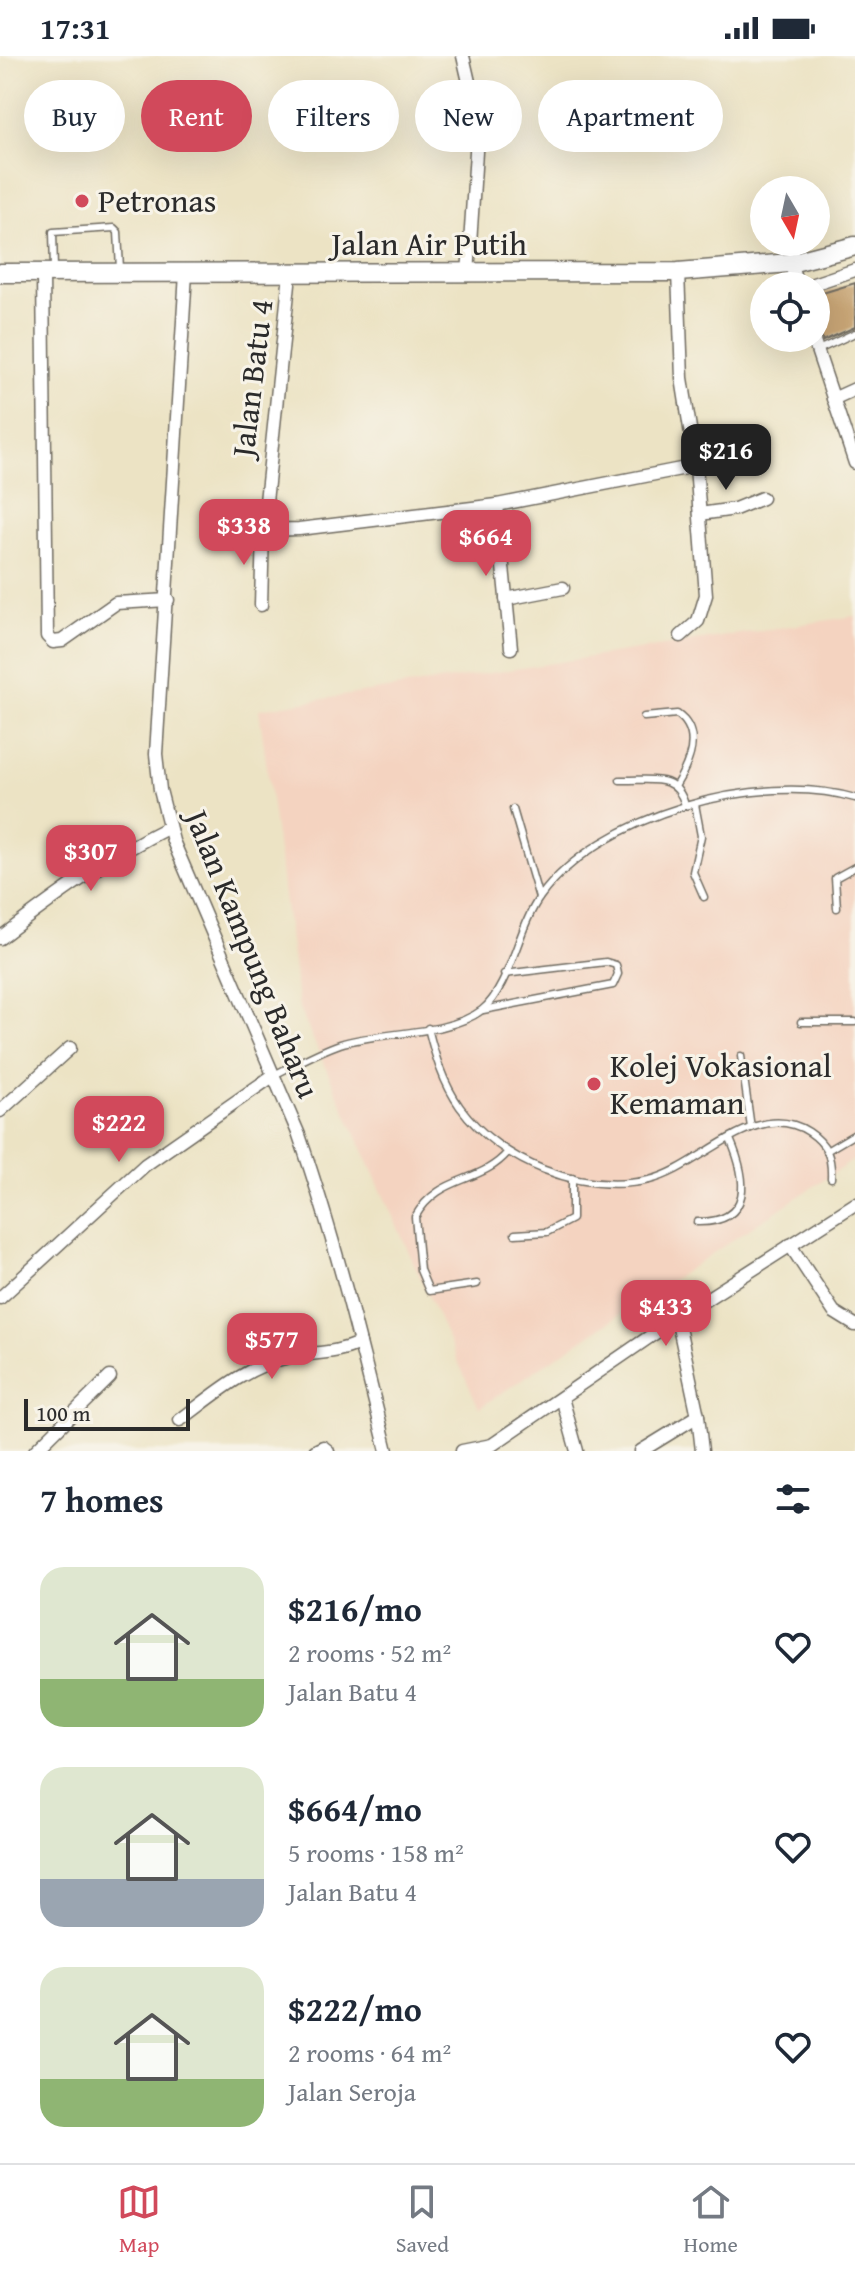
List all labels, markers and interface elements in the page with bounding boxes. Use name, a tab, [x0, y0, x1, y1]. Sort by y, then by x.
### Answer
text: 17:31	[40, 6, 111, 50]
chip: Buy	[24, 80, 125, 152]
chip: Rent	[141, 80, 252, 152]
chip: Filters	[268, 80, 399, 152]
chip: New	[415, 80, 522, 152]
chip: Apartment	[538, 80, 723, 152]
north arrow	[750, 176, 830, 256]
map controls	[750, 176, 830, 352]
place label: Petronas	[98, 177, 216, 224]
marker: Petronas	[73, 192, 91, 210]
street label: Jalan Air Putih	[327, 220, 527, 267]
button: locate	[750, 272, 830, 352]
street label: Jalan Batu 4	[218, 296, 284, 464]
pin: $216	[679, 424, 773, 492]
text: $216	[699, 430, 753, 469]
pin: $338	[197, 499, 291, 567]
text: $338	[217, 505, 271, 544]
pin: $664	[439, 510, 533, 578]
text: $664	[459, 516, 513, 555]
street label: Jalan Kampung Baharu	[173, 799, 333, 1106]
pin: $307	[44, 825, 138, 893]
text: $307	[64, 831, 118, 870]
place label: Kolej Vokasional Kemaman	[610, 1042, 832, 1126]
marker: Kolej Vokasional Kemaman	[585, 1075, 603, 1093]
pin: $222	[72, 1096, 166, 1164]
text: $222	[92, 1102, 146, 1141]
pin: $433	[619, 1280, 713, 1348]
text: $433	[639, 1286, 693, 1325]
pin: $577	[225, 1313, 319, 1381]
text: $577	[245, 1319, 299, 1358]
scale bar	[24, 1395, 190, 1431]
text: 100 m	[36, 1397, 91, 1429]
text: 7 homes	[40, 1475, 164, 1524]
icon: filters	[771, 1477, 815, 1521]
text: $216/mo	[288, 1584, 422, 1633]
icon: home	[104, 1599, 200, 1695]
icon: heart	[771, 1625, 815, 1669]
text: 2 rooms · 52 m²	[288, 1633, 451, 1672]
text: Jalan Batu 4	[288, 1672, 417, 1711]
text: $664/mo	[288, 1784, 422, 1833]
icon: home	[104, 1799, 200, 1895]
icon: heart	[771, 1825, 815, 1869]
text: 5 rooms · 158 m²	[288, 1833, 464, 1872]
text: Jalan Batu 4	[288, 1872, 417, 1911]
text: $222/mo	[288, 1984, 422, 2033]
icon: home	[104, 1999, 200, 2095]
icon: heart	[771, 2025, 815, 2069]
text: 2 rooms · 64 m²	[288, 2033, 451, 2072]
text: Jalan Seroja	[288, 2072, 416, 2111]
tab: Map	[117, 2180, 161, 2260]
tab: Saved	[396, 2180, 449, 2260]
tab: Home	[684, 2180, 738, 2260]

